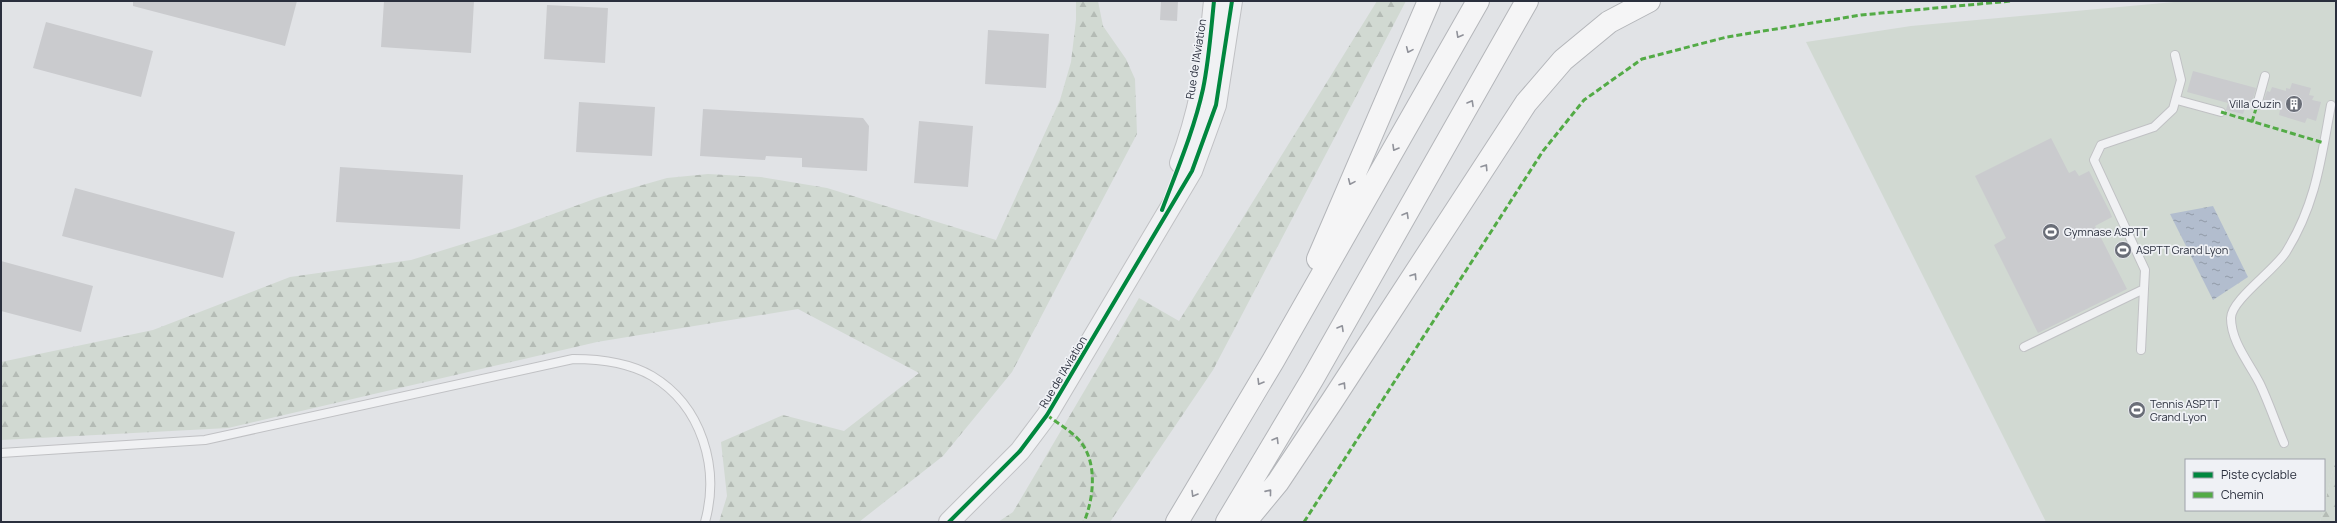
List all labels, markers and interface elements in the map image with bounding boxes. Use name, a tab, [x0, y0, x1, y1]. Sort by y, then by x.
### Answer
street label: Rue de l'Aviation	[1182, 18, 1209, 100]
one-way arrow	[1457, 31, 1464, 38]
one-way arrow	[1406, 45, 1414, 53]
building icon: Villa Cuzin	[2284, 94, 2304, 114]
place label: Villa Cuzin	[2229, 96, 2281, 111]
one-way arrow	[1466, 99, 1473, 107]
one-way arrow	[1392, 144, 1399, 151]
one-way arrow	[1480, 164, 1488, 171]
one-way arrow	[1348, 177, 1356, 185]
one-way arrow	[1401, 212, 1409, 219]
sports icon: Gymnase ASPTT	[2041, 222, 2061, 242]
place label: Gymnase ASPTT	[2064, 224, 2148, 239]
sports icon: ASPTT Grand Lyon	[2113, 240, 2133, 260]
place label: ASPTT Grand Lyon	[2136, 242, 2228, 257]
one-way arrow	[1409, 273, 1417, 280]
one-way arrow	[1337, 325, 1344, 332]
street label: Rue de l'Aviation	[1035, 333, 1090, 410]
one-way arrow	[1258, 378, 1265, 385]
one-way arrow	[1338, 382, 1346, 389]
place label: Tennis ASPTT Grand Lyon	[2150, 396, 2220, 424]
sports icon: Tennis ASPTT Grand Lyon	[2127, 400, 2147, 420]
one-way arrow	[1271, 437, 1278, 444]
legend	[2185, 459, 2325, 511]
text: Piste cyclable	[2221, 466, 2297, 483]
text: Chemin	[2221, 486, 2264, 503]
one-way arrow	[1265, 489, 1272, 496]
one-way arrow	[1191, 490, 1198, 497]

